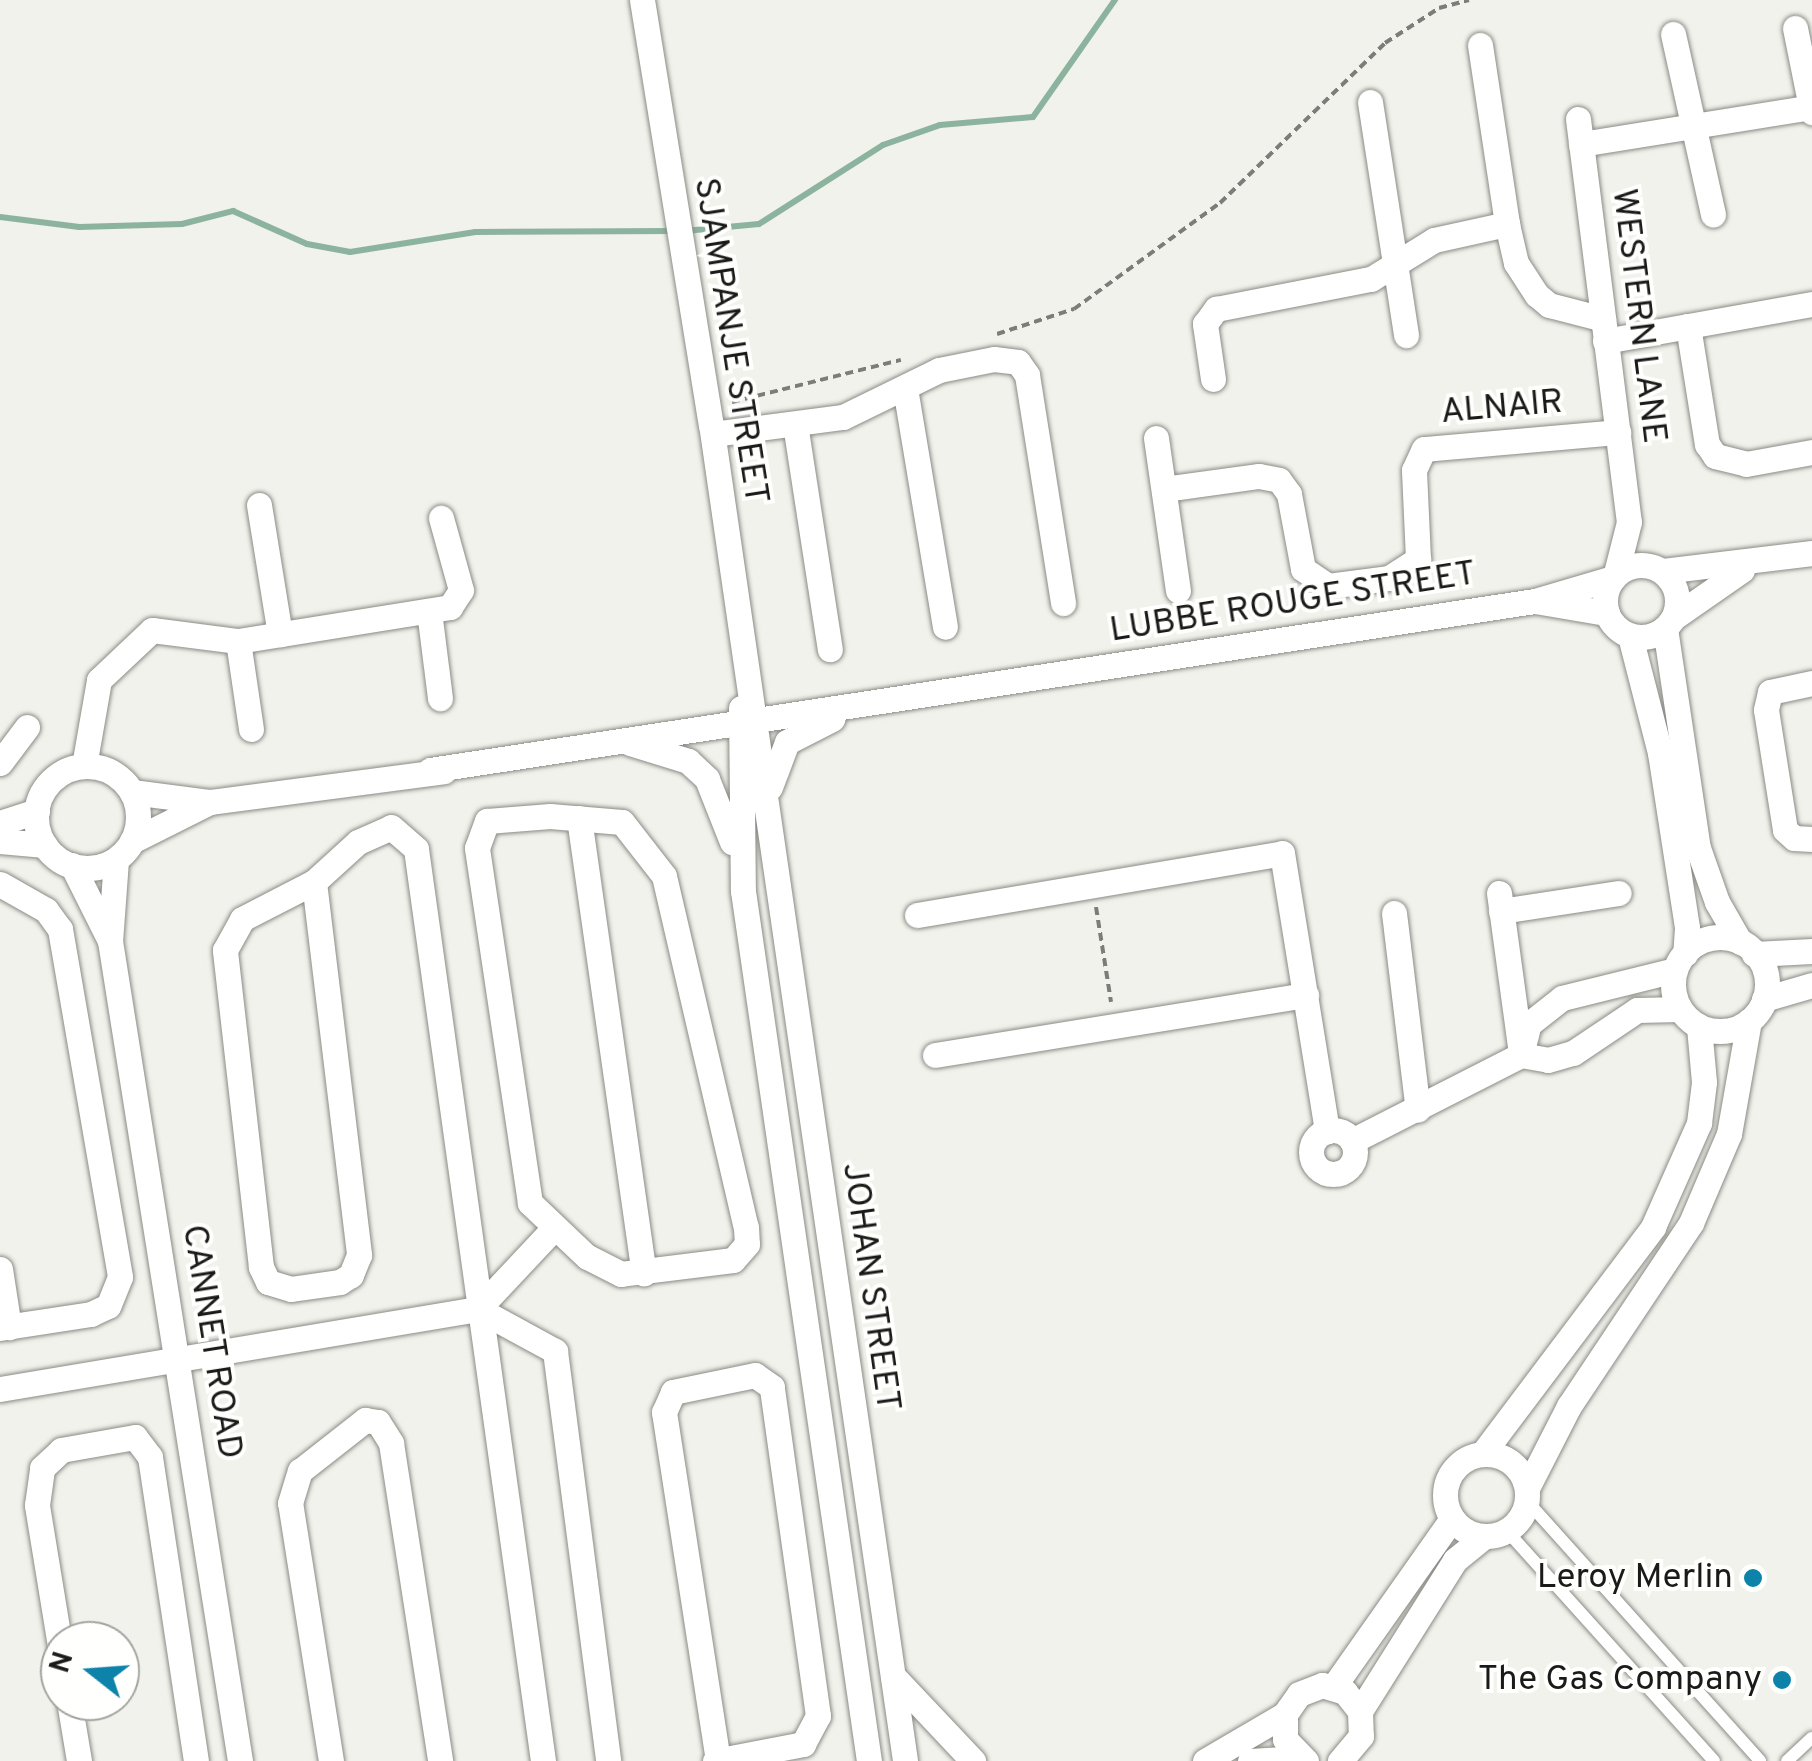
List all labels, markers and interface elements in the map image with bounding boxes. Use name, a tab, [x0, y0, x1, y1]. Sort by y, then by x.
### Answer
street label: SJAMPANJE STREET	[683, 175, 777, 507]
street label: WESTERN LANE	[1602, 186, 1674, 446]
street label: ALNAIR	[1439, 382, 1565, 434]
street label: LUBBE ROUGE STREET	[1107, 553, 1479, 653]
street label: JOHAN STREET	[832, 1160, 908, 1414]
street label: CANNET ROAD	[172, 1221, 250, 1463]
place label: Leroy Merlin	[1537, 1557, 1733, 1599]
marker: Leroy Merlin	[1742, 1567, 1764, 1589]
north arrow	[40, 1621, 140, 1721]
text: N	[43, 1648, 83, 1678]
place label: The Gas Company	[1478, 1659, 1762, 1701]
marker: The Gas Company	[1771, 1669, 1793, 1691]

